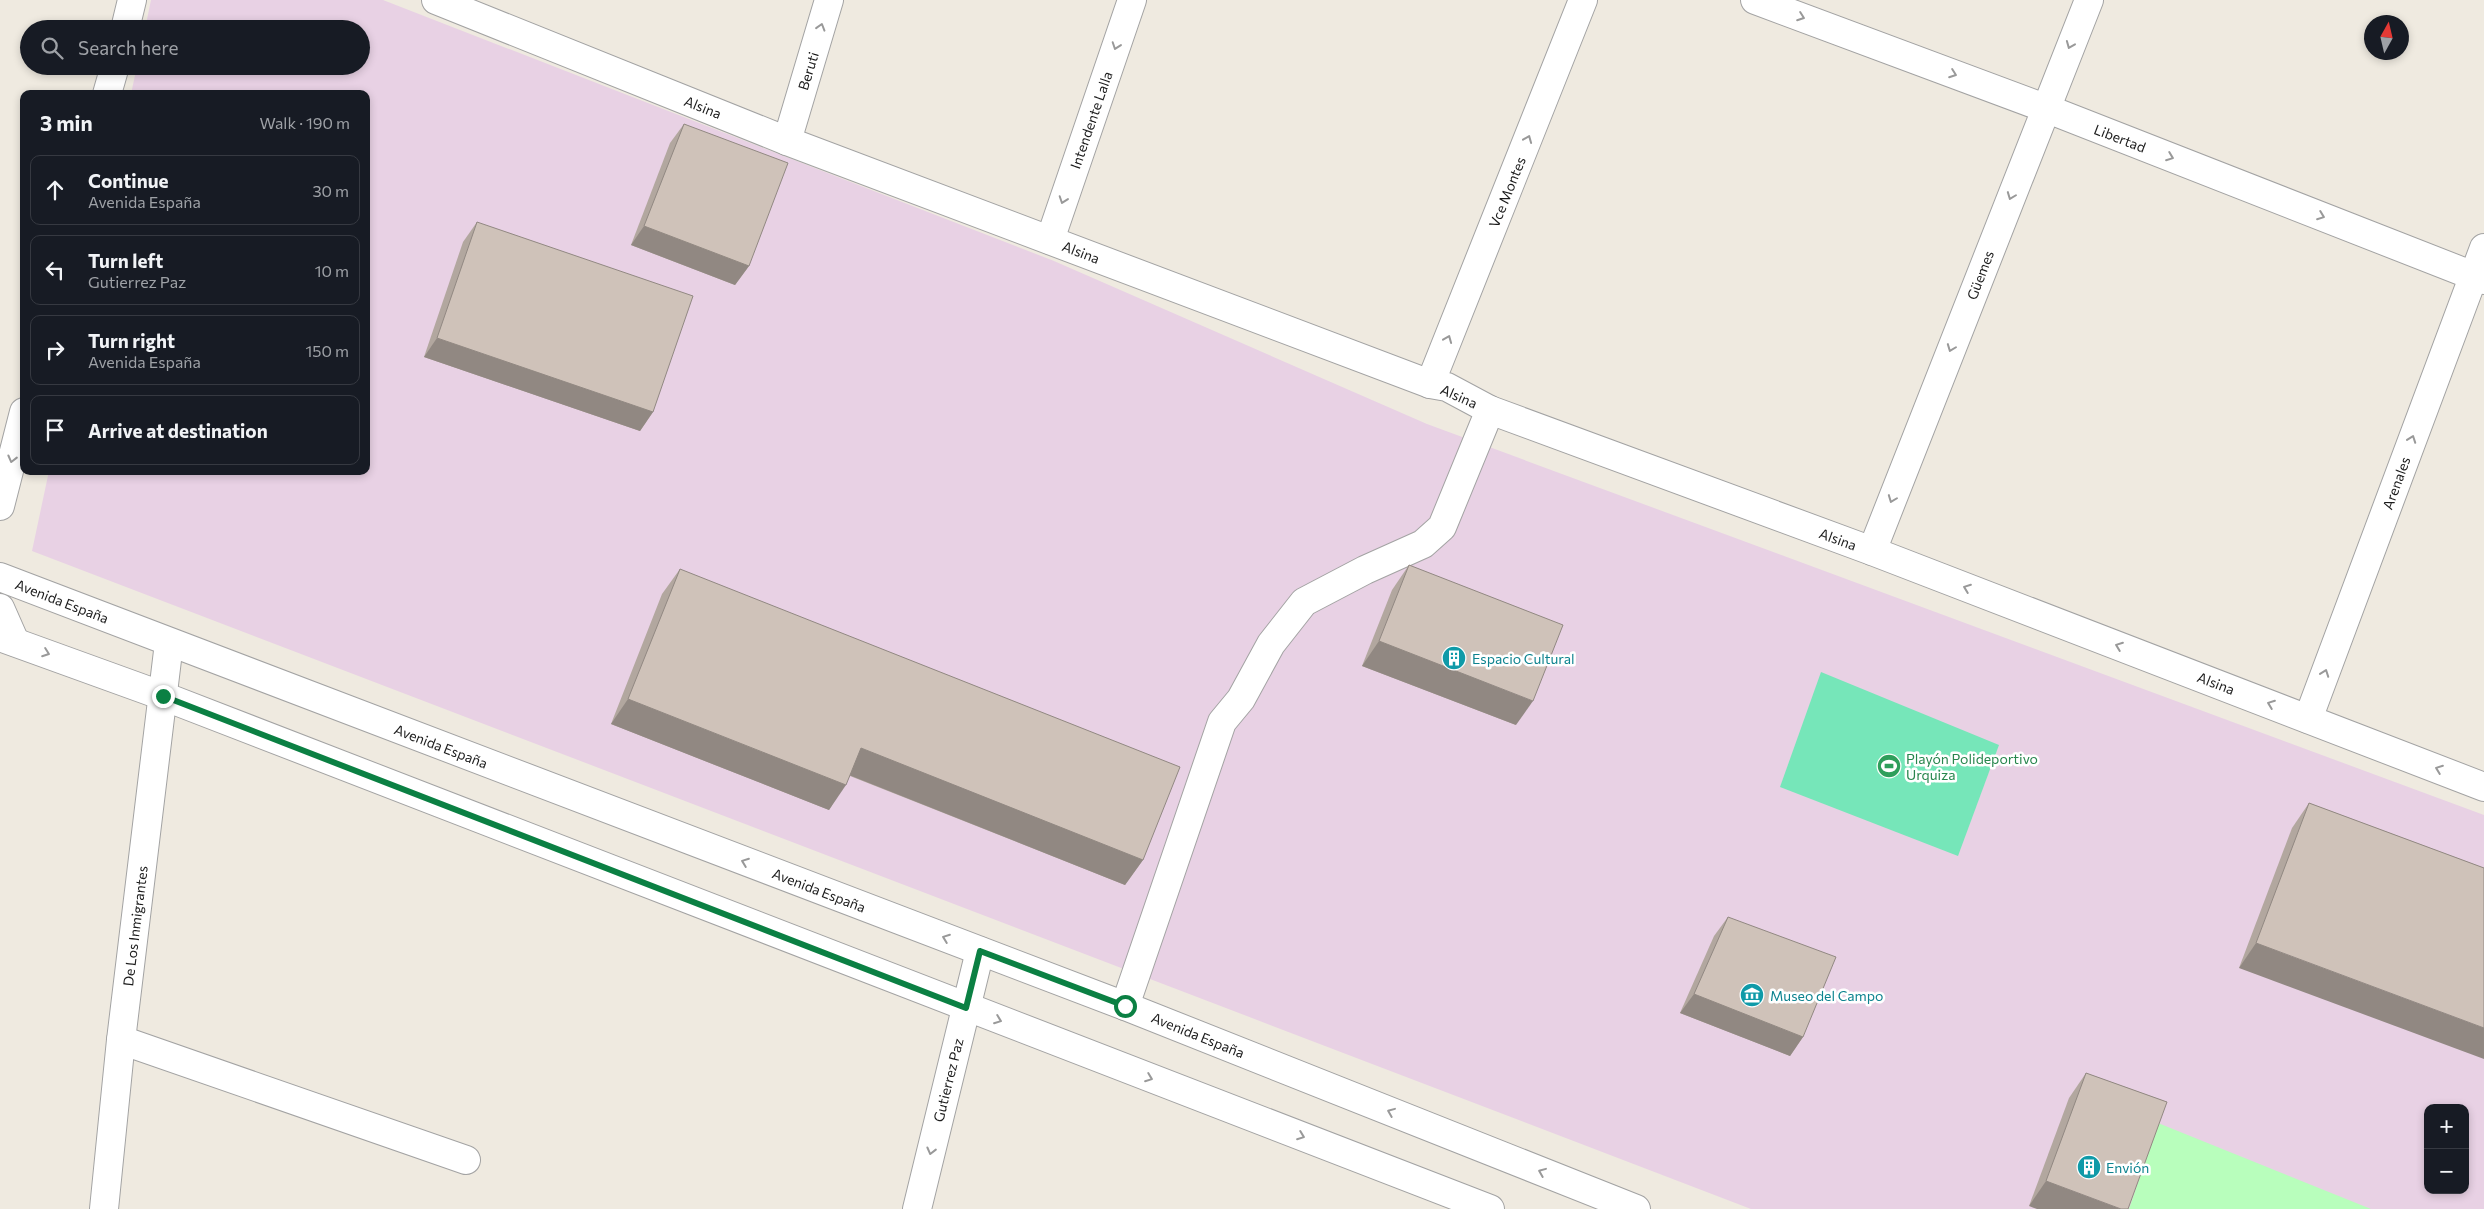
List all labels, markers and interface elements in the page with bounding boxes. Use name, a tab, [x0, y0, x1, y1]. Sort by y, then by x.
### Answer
one-way arrow	[1796, 11, 1804, 21]
north arrow	[2364, 15, 2409, 60]
search box	[20, 20, 370, 75]
one-way arrow	[815, 24, 825, 32]
icon: search	[38, 34, 66, 62]
text: Search here	[78, 36, 178, 59]
one-way arrow	[2066, 40, 2077, 49]
one-way arrow	[1112, 41, 1122, 50]
street label: Beruti	[794, 50, 822, 92]
one-way arrow	[1948, 68, 1957, 78]
street label: Intendente Lalla	[1066, 69, 1116, 171]
street label: Alsina	[682, 92, 724, 122]
text: 3 min	[40, 110, 93, 135]
text: Walk · 190 m	[260, 113, 350, 132]
street label: Libertad	[2092, 120, 2148, 156]
one-way arrow	[1522, 135, 1532, 144]
one-way arrow	[2165, 151, 2174, 161]
street label: Vce Montes	[1485, 154, 1529, 230]
text: Continue	[88, 169, 168, 192]
icon: ahead	[41, 176, 69, 204]
text: 30 m	[312, 181, 349, 200]
text: Avenida España	[88, 192, 201, 211]
one-way arrow	[2006, 192, 2016, 200]
one-way arrow	[1059, 195, 1069, 204]
one-way arrow	[2316, 210, 2325, 221]
street label: Alsina	[1060, 237, 1102, 267]
street label: Güemes	[1963, 248, 1997, 302]
text: Turn left	[88, 249, 163, 272]
icon: left	[41, 256, 69, 284]
text: 10 m	[315, 261, 349, 280]
text: Gutierrez Paz	[88, 272, 186, 291]
text: Turn right	[88, 329, 175, 352]
one-way arrow	[1442, 335, 1453, 344]
icon: right	[41, 336, 69, 364]
text: 150 m	[306, 341, 349, 360]
one-way arrow	[1947, 343, 1958, 352]
text: Avenida España	[88, 352, 201, 371]
street label: Alsina	[1438, 380, 1480, 412]
icon: arrive	[41, 416, 69, 444]
text: Arrive at destination	[88, 419, 268, 442]
one-way arrow	[2406, 435, 2416, 443]
street label: Arenales	[2379, 454, 2413, 512]
one-way arrow	[7, 455, 18, 464]
one-way arrow	[1888, 494, 1898, 503]
street label: Alsina	[1817, 524, 1859, 554]
street label: Avenida España	[13, 575, 111, 627]
one-way arrow	[1963, 584, 1972, 594]
one-way arrow	[2115, 642, 2124, 652]
building icon: Espacio Cultural	[1441, 645, 1467, 671]
one-way arrow	[41, 647, 50, 657]
place label: Espacio Cultural	[1472, 650, 1575, 667]
street label: Alsina	[2195, 668, 2237, 698]
one-way arrow	[2319, 669, 2329, 678]
route end	[152, 685, 175, 708]
one-way arrow	[2267, 700, 2275, 710]
street label: Avenida España	[392, 720, 490, 772]
place label: Playón Polideportivo Urquiza	[1906, 750, 2038, 783]
sports icon: Playón Polideportivo Urquiza	[1876, 753, 1902, 779]
one-way arrow	[2435, 765, 2443, 775]
one-way arrow	[741, 858, 750, 868]
street label: Avenida España	[770, 864, 868, 916]
street label: De Los Inmigrantes	[119, 865, 151, 987]
one-way arrow	[942, 934, 951, 944]
museum icon: Museo del Campo	[1739, 982, 1765, 1008]
place label: Museo del Campo	[1770, 987, 1883, 1004]
route start	[1114, 995, 1137, 1018]
street label: Avenida España	[1149, 1009, 1247, 1061]
one-way arrow	[993, 1014, 1002, 1024]
street label: Gutierrez Paz	[929, 1036, 967, 1124]
one-way arrow	[1145, 1072, 1153, 1082]
map controls	[2424, 1104, 2469, 1194]
button: +	[2424, 1104, 2469, 1149]
one-way arrow	[1387, 1108, 1396, 1118]
one-way arrow	[1296, 1130, 1305, 1141]
one-way arrow	[926, 1147, 937, 1156]
button: −	[2424, 1149, 2469, 1194]
building icon: Envión	[2076, 1154, 2102, 1180]
place label: Envión	[2106, 1159, 2149, 1176]
one-way arrow	[1538, 1168, 1547, 1179]

